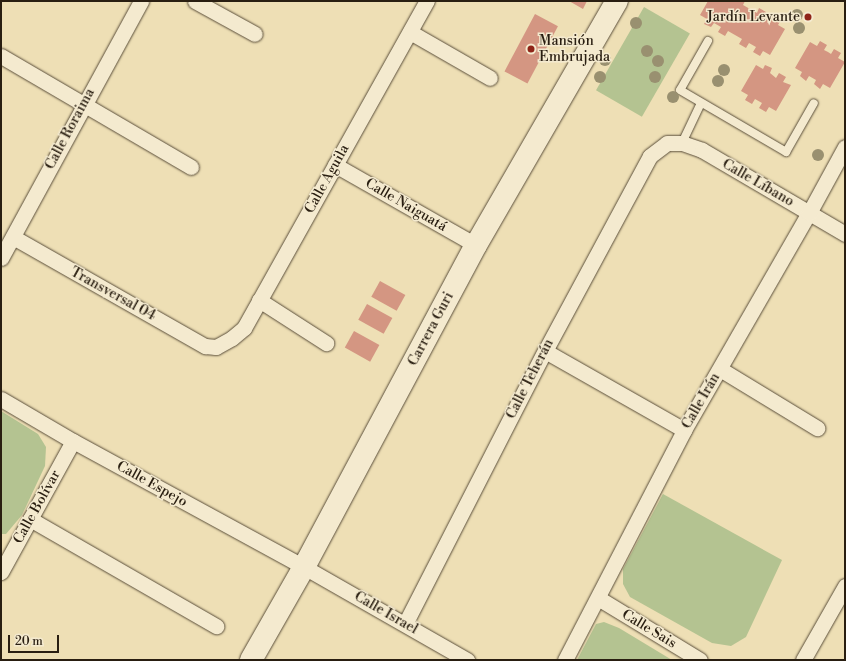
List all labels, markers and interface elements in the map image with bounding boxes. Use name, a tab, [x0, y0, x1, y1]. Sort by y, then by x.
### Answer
place label: Jardín Levante	[707, 9, 800, 25]
marker: Jardín Levante	[803, 12, 813, 22]
place label: Mansión Embrujada	[539, 33, 610, 66]
marker: Mansión Embrujada	[526, 44, 536, 54]
street label: Calle Roraima	[42, 86, 98, 172]
street label: Calle Aguila	[301, 142, 353, 216]
street label: Calle Líbano	[719, 156, 797, 210]
street label: Calle Naiguatá	[362, 175, 450, 235]
street label: Transversal 04	[67, 264, 159, 324]
street label: Carrera Guri	[405, 289, 457, 369]
street label: Calle Teherán	[503, 336, 557, 422]
street label: Calle Irán	[678, 370, 724, 432]
street label: Calle Espejo	[114, 458, 190, 510]
street label: Calle Bolívar	[10, 467, 64, 547]
street label: Calle Israel	[351, 588, 421, 638]
street label: Calle Sais	[619, 606, 679, 652]
scale bar	[10, 627, 61, 653]
text: 20 m	[15, 634, 43, 649]

